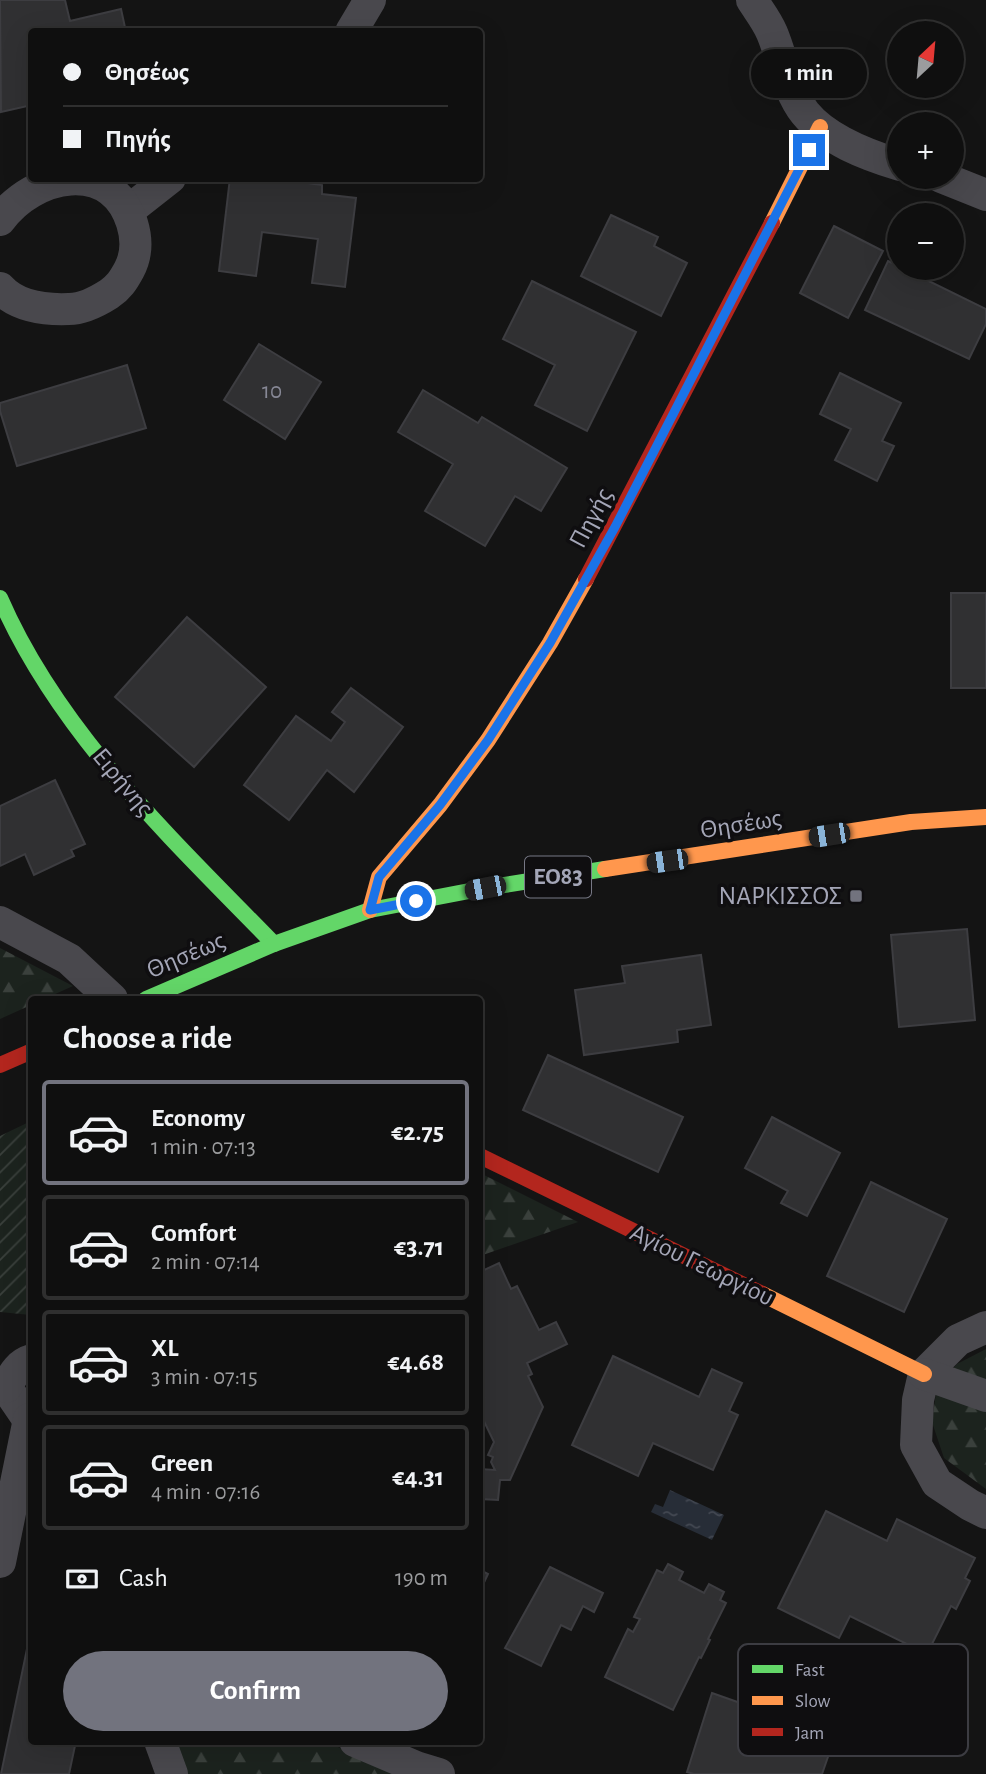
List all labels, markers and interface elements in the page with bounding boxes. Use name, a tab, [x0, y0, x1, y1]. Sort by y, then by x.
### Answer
north arrow	[887, 21, 964, 98]
map controls	[887, 21, 964, 280]
callout: 1 min	[751, 48, 867, 97]
text: Θησέως	[105, 59, 189, 85]
text: 1 min	[785, 62, 833, 85]
button: +	[887, 112, 964, 189]
text: Πηγής	[105, 126, 171, 152]
route end	[793, 134, 825, 166]
button: −	[887, 203, 964, 280]
house number: 10	[262, 380, 282, 403]
street label: Πηγής	[565, 484, 617, 552]
street label: Ειρήνης	[88, 743, 158, 821]
street label: Θησέως	[698, 805, 784, 843]
car	[807, 821, 852, 849]
car	[645, 848, 690, 874]
road number: ΕΟ83	[525, 856, 591, 898]
car	[463, 874, 508, 902]
place label: ΝΑΡΚΙΣΣΟΣ	[719, 883, 842, 909]
route start	[400, 885, 432, 917]
marker: ΝΑΡΚΙΣΣΟΣ	[848, 888, 864, 904]
street label: Θησέως	[143, 927, 229, 983]
text: Choose a ride	[63, 1022, 232, 1054]
icon: car	[67, 1101, 130, 1164]
text: Economy	[151, 1105, 245, 1131]
text: €2.75	[391, 1119, 444, 1145]
text: 1 min · 07:13	[151, 1136, 256, 1159]
icon: car	[67, 1216, 130, 1279]
street label: Αγίου Γεωργίου	[626, 1219, 778, 1311]
text: Comfort	[151, 1220, 236, 1246]
text: €3.71	[394, 1234, 444, 1260]
text: 2 min · 07:14	[151, 1251, 260, 1274]
icon: car	[67, 1331, 130, 1394]
text: XL	[151, 1335, 178, 1361]
text: €4.68	[387, 1349, 444, 1375]
text: 3 min · 07:15	[151, 1366, 258, 1389]
icon: car	[67, 1446, 130, 1509]
text: Green	[151, 1450, 213, 1476]
text: €4.31	[392, 1464, 444, 1490]
text: 4 min · 07:16	[151, 1481, 260, 1504]
icon: cash	[63, 1560, 101, 1598]
text: Cash	[119, 1565, 168, 1591]
text: 190 m	[395, 1567, 448, 1590]
legend	[738, 1644, 968, 1756]
button: Confirm	[63, 1651, 448, 1731]
text: Fast	[795, 1661, 825, 1680]
text: Slow	[795, 1692, 831, 1711]
text: Jam	[795, 1724, 824, 1743]

